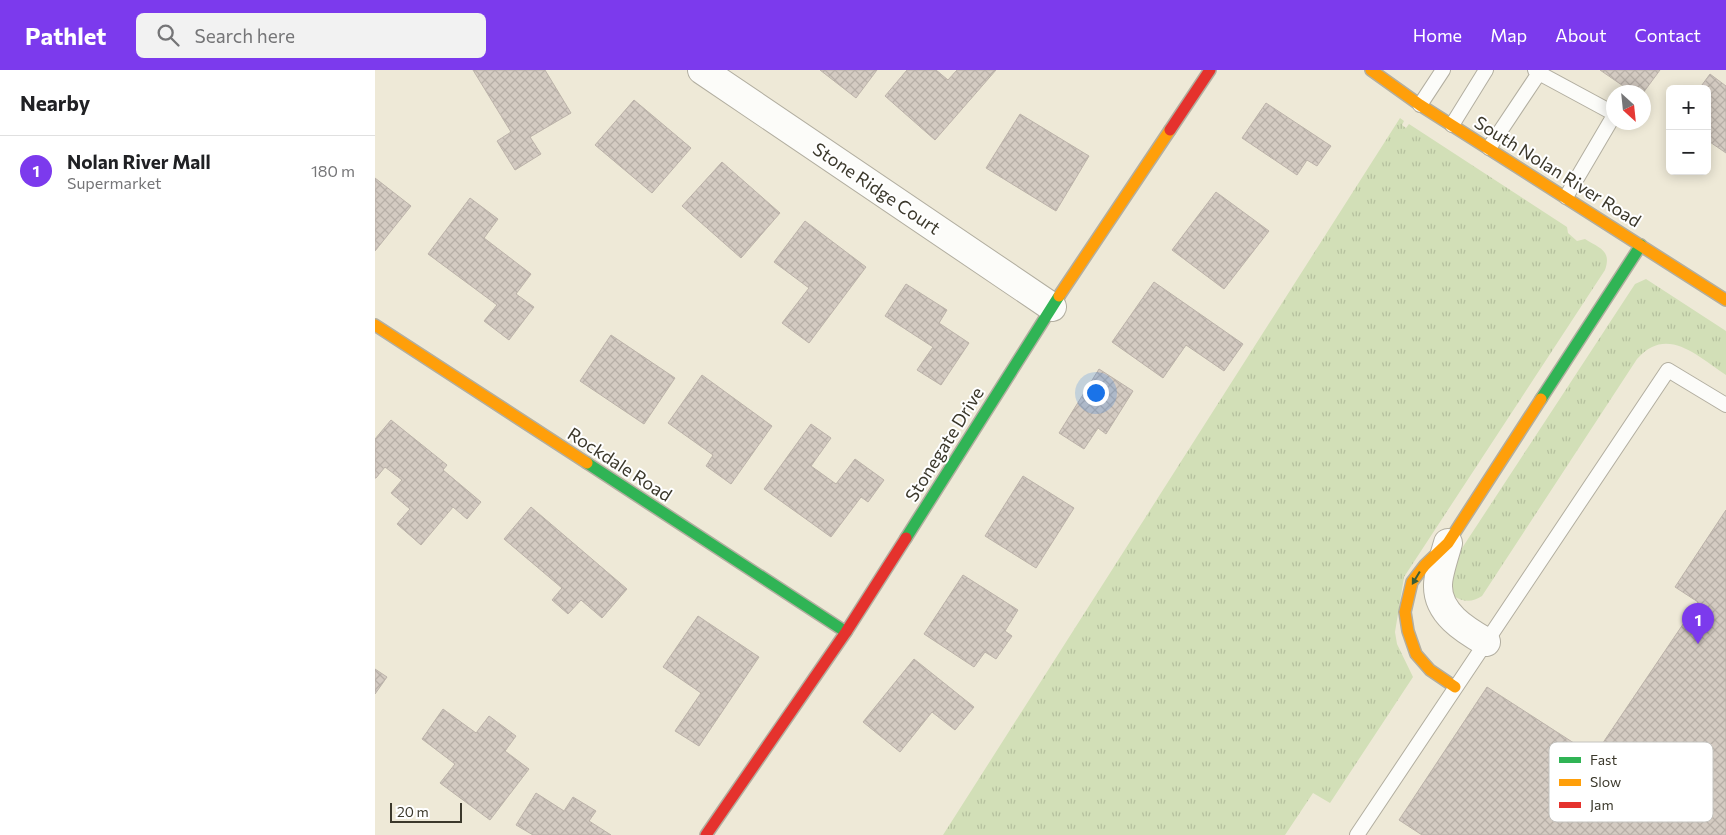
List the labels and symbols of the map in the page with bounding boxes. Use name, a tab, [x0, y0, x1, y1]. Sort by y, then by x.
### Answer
north arrow	[1606, 85, 1651, 130]
street label: South Nolan River Road	[1471, 111, 1645, 231]
street label: Stone Ridge Court	[809, 137, 945, 239]
your location	[1083, 380, 1109, 406]
street label: Stonegate Drive	[900, 383, 988, 505]
street label: Rockdale Road	[564, 422, 676, 506]
one-way arrow	[1411, 572, 1420, 585]
pin: 1	[1682, 603, 1714, 644]
legend	[1549, 742, 1713, 822]
text: Fast	[1590, 751, 1617, 768]
text: Slow	[1590, 773, 1621, 790]
text: Jam	[1590, 796, 1614, 813]
scale bar	[390, 800, 463, 823]

